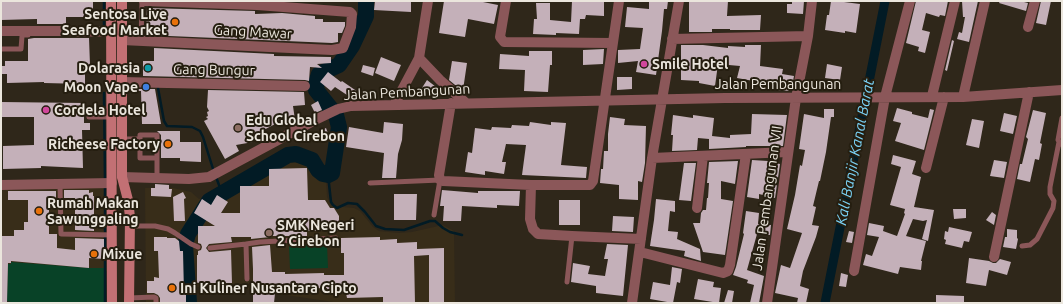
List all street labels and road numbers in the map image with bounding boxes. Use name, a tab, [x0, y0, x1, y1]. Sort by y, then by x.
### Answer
street label: Gang Mawar	[213, 22, 293, 42]
street label: Gang Bungur	[173, 61, 255, 79]
street label: Jalan Pembangunan	[715, 76, 841, 92]
street label: Jalan Pembangunan	[343, 80, 471, 104]
street label: Jalan Pembangunan VII	[749, 125, 785, 271]

